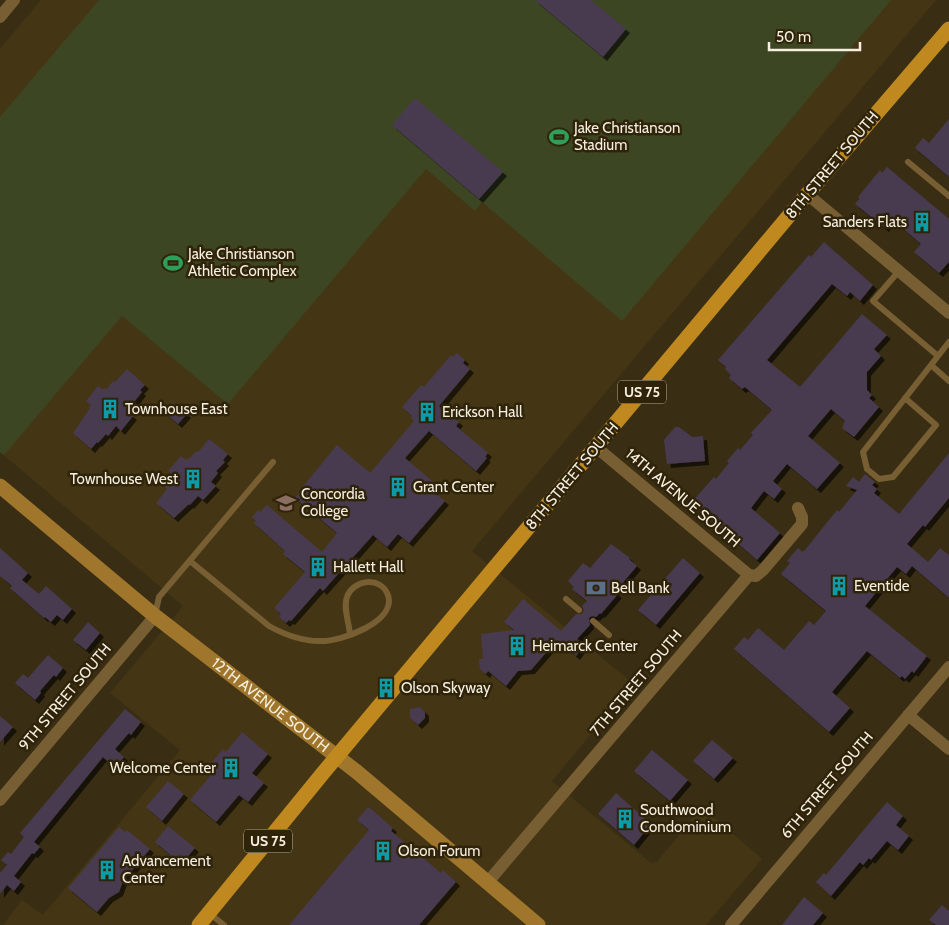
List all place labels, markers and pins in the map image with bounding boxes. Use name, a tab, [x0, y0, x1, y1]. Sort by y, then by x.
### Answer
place label: Jake Christianson Stadium	[573, 119, 680, 154]
sports icon: Jake Christianson Stadium	[548, 126, 570, 148]
building icon: Sanders Flats	[911, 211, 933, 233]
place label: Sanders Flats	[823, 213, 907, 231]
place label: Jake Christianson Athletic Complex	[187, 245, 297, 280]
sports icon: Jake Christianson Athletic Complex	[162, 252, 184, 274]
building icon: Townhouse East	[99, 398, 121, 420]
place label: Townhouse East	[125, 400, 228, 418]
building icon: Erickson Hall	[416, 401, 438, 423]
place label: Erickson Hall	[442, 403, 523, 421]
building icon: Townhouse West	[182, 468, 204, 490]
place label: Townhouse West	[70, 470, 178, 488]
building icon: Grant Center	[387, 476, 409, 498]
place label: Grant Center	[413, 478, 494, 496]
place label: Concordia College	[301, 485, 366, 520]
school or university icon: Concordia College	[275, 492, 297, 514]
building icon: Hallett Hall	[307, 556, 329, 578]
place label: Hallett Hall	[333, 558, 404, 576]
building icon: Eventide	[828, 575, 850, 597]
bank icon: Bell Bank	[585, 577, 607, 599]
place label: Eventide	[854, 577, 910, 595]
place label: Bell Bank	[611, 579, 670, 597]
building icon: Heimarck Center	[506, 635, 528, 657]
place label: Heimarck Center	[532, 637, 638, 655]
building icon: Olson Skyway	[375, 677, 397, 699]
place label: Olson Skyway	[401, 679, 491, 697]
building icon: Welcome Center	[220, 757, 242, 779]
place label: Welcome Center	[110, 759, 216, 777]
place label: Southwood Condominium	[640, 801, 731, 836]
building icon: Southwood Condominium	[614, 808, 636, 830]
building icon: Olson Forum	[372, 840, 394, 862]
place label: Olson Forum	[398, 842, 480, 860]
place label: Advancement Center	[122, 852, 211, 887]
building icon: Advancement Center	[96, 859, 118, 881]

